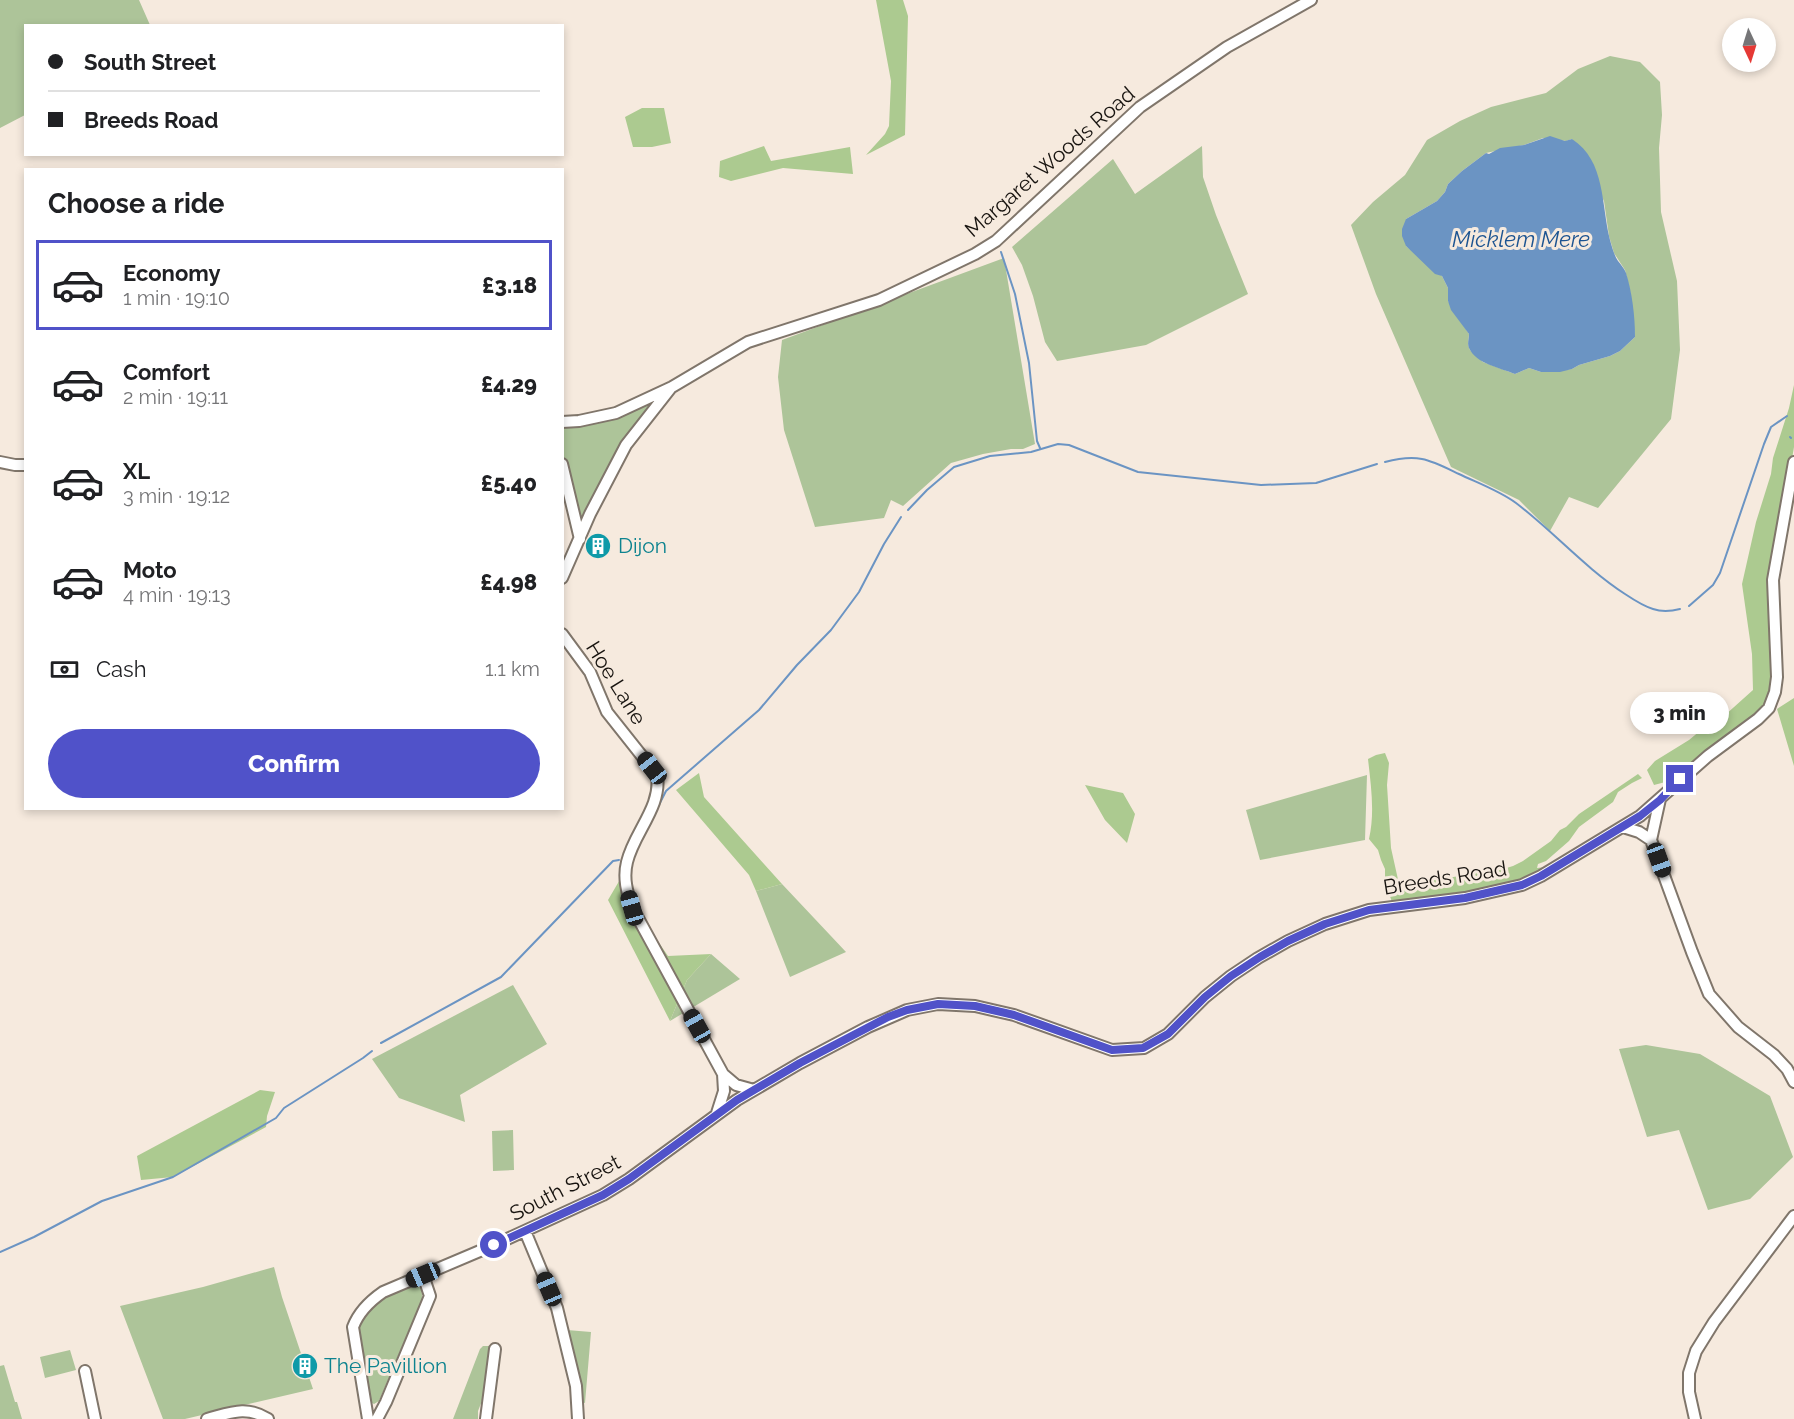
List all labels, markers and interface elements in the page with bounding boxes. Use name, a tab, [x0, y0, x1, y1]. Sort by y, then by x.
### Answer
north arrow	[1722, 18, 1776, 72]
map controls	[1722, 18, 1776, 72]
text: South Street	[84, 49, 216, 75]
street label: Margaret Woods Road	[960, 81, 1140, 242]
text: Breeds Road	[84, 107, 218, 133]
text: Choose a ride	[48, 188, 224, 219]
water label: Micklem Mere	[1452, 226, 1590, 252]
icon: car	[51, 258, 105, 312]
text: Economy	[123, 260, 221, 286]
text: £3.18	[482, 272, 537, 298]
text: 1 min · 19:10	[123, 286, 230, 310]
icon: car	[51, 357, 105, 411]
text: Comfort	[123, 359, 210, 385]
text: £4.29	[481, 371, 537, 397]
text: 2 min · 19:11	[123, 385, 228, 409]
icon: car	[51, 456, 105, 510]
text: XL	[123, 458, 150, 484]
text: £5.40	[481, 470, 537, 496]
text: 3 min · 19:12	[123, 484, 230, 508]
building icon: Dijon	[583, 531, 613, 561]
place label: Dijon	[618, 533, 667, 558]
icon: car	[51, 555, 105, 609]
text: Moto	[123, 557, 177, 583]
text: £4.98	[480, 569, 537, 595]
text: 4 min · 19:13	[123, 583, 231, 607]
street label: Hoe Lane	[581, 636, 652, 729]
icon: cash	[48, 653, 81, 686]
text: Cash	[96, 656, 147, 682]
text: 1.1 km	[485, 657, 540, 681]
callout: 3 min	[1630, 692, 1730, 734]
text: 3 min	[1653, 701, 1706, 725]
button: Confirm	[48, 729, 540, 798]
car	[634, 748, 670, 788]
route end	[1666, 765, 1693, 792]
car	[1644, 840, 1674, 880]
street label: Breeds Road	[1381, 855, 1508, 900]
car	[618, 888, 646, 928]
car	[680, 1006, 714, 1046]
street label: South Street	[505, 1149, 624, 1226]
route start	[480, 1231, 507, 1258]
car	[403, 1260, 443, 1290]
car	[534, 1269, 564, 1309]
building icon: The Pavillion	[290, 1351, 320, 1381]
place label: The Pavillion	[324, 1353, 447, 1378]

